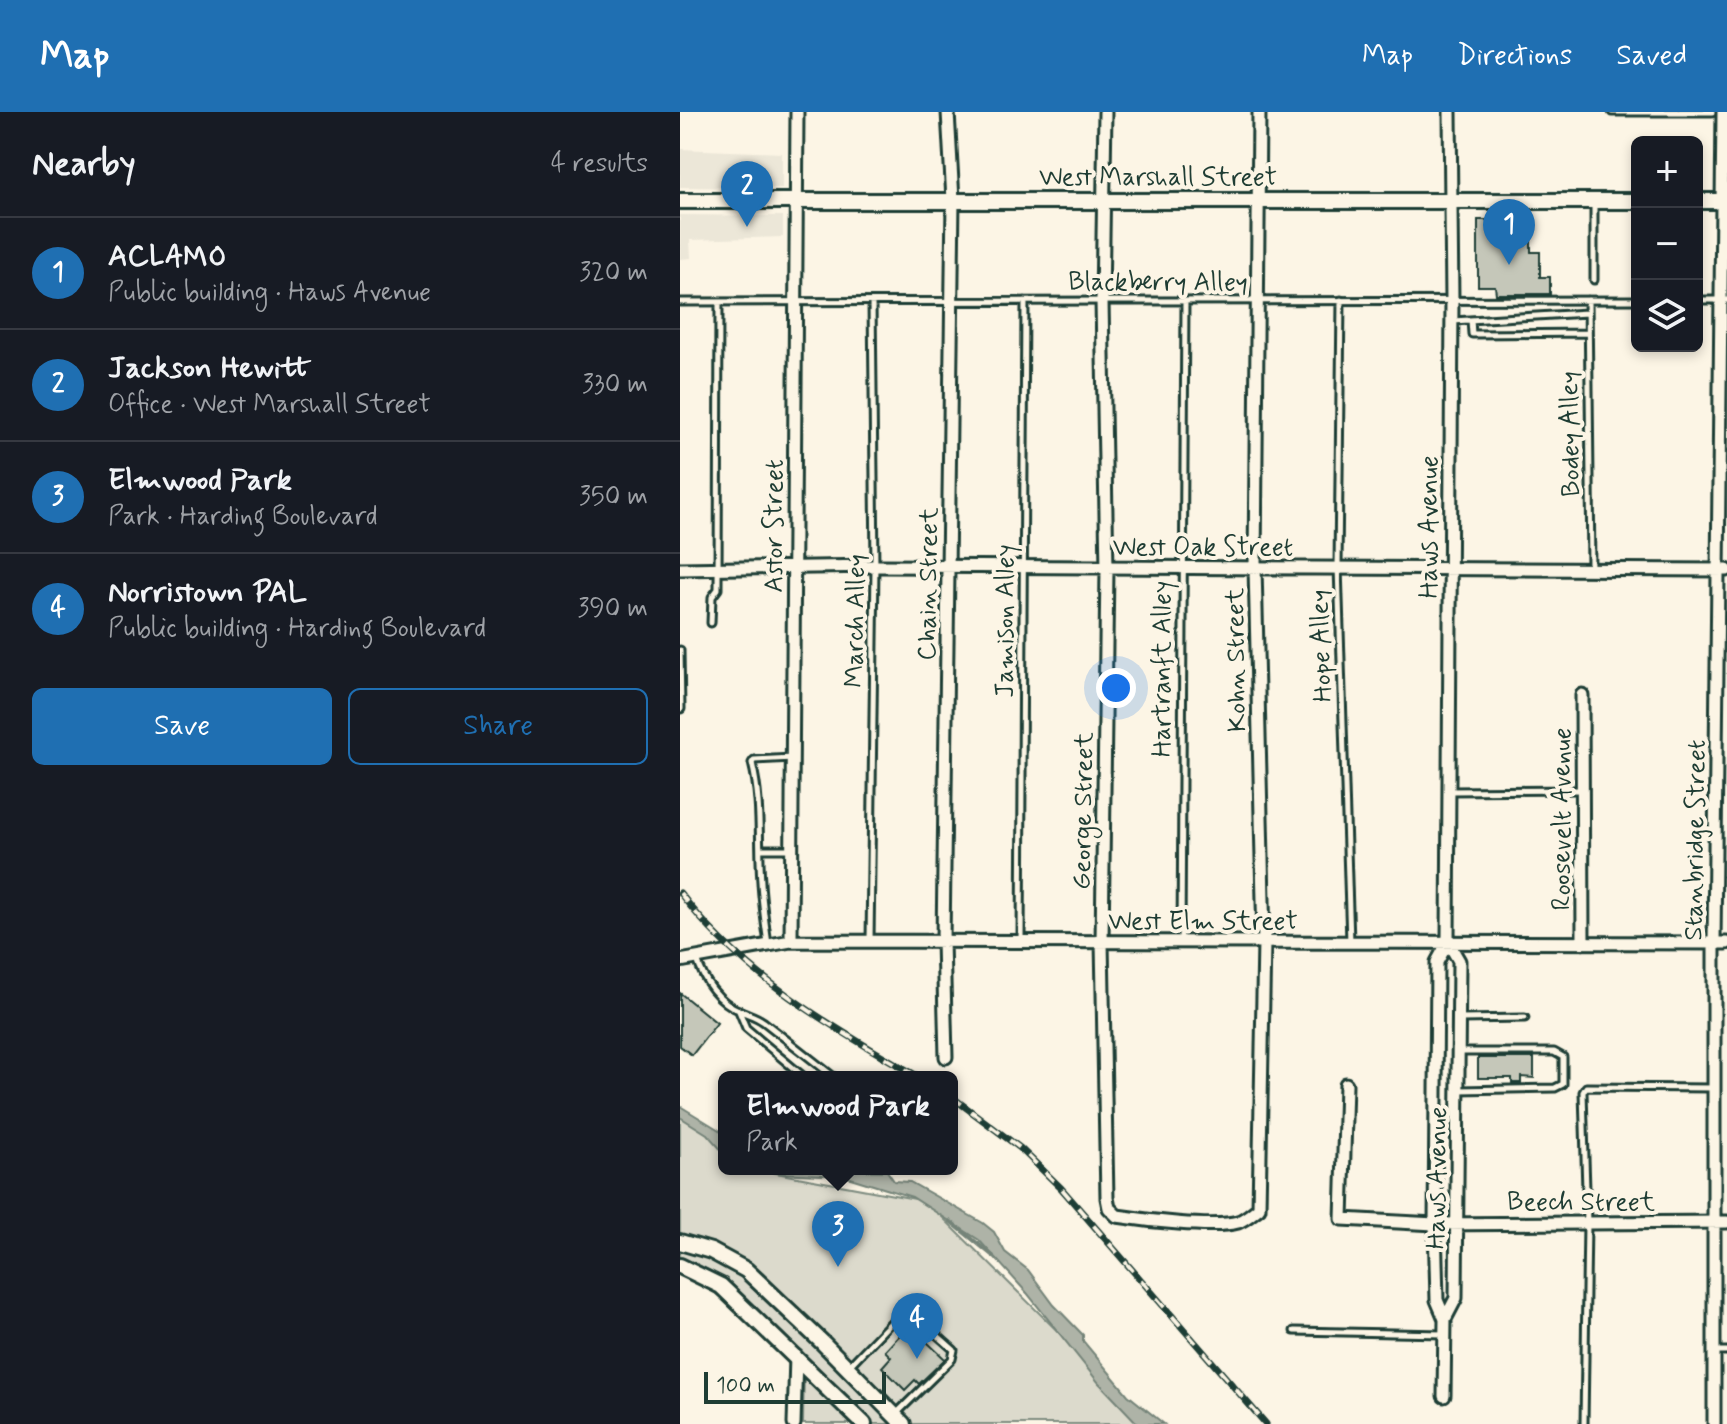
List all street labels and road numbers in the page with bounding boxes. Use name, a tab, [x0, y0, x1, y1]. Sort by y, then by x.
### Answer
street label: West Marshall Street	[1039, 161, 1277, 195]
street label: Blackberry Alley	[1068, 266, 1248, 300]
street label: Bodey Alley	[1553, 371, 1589, 497]
street label: Haws Avenue	[1413, 456, 1447, 598]
street label: Astor Street	[758, 459, 792, 593]
street label: Chain Street	[911, 507, 947, 661]
street label: West Oak Street	[1113, 531, 1293, 565]
street label: Jamison Alley	[989, 544, 1023, 698]
street label: March Alley	[838, 554, 874, 688]
street label: Hartranft Alley	[1146, 581, 1180, 757]
street label: Kohn Street	[1219, 588, 1255, 732]
street label: Hope Alley	[1303, 589, 1341, 703]
street label: Roosevelt Avenue	[1546, 727, 1580, 911]
street label: George Street	[1066, 732, 1104, 890]
street label: Stanbridge Street	[1677, 739, 1715, 941]
street label: West Elm Street	[1108, 905, 1298, 939]
street label: Haws Avenue	[1420, 1106, 1456, 1250]
street label: Beech Street	[1507, 1186, 1655, 1220]

